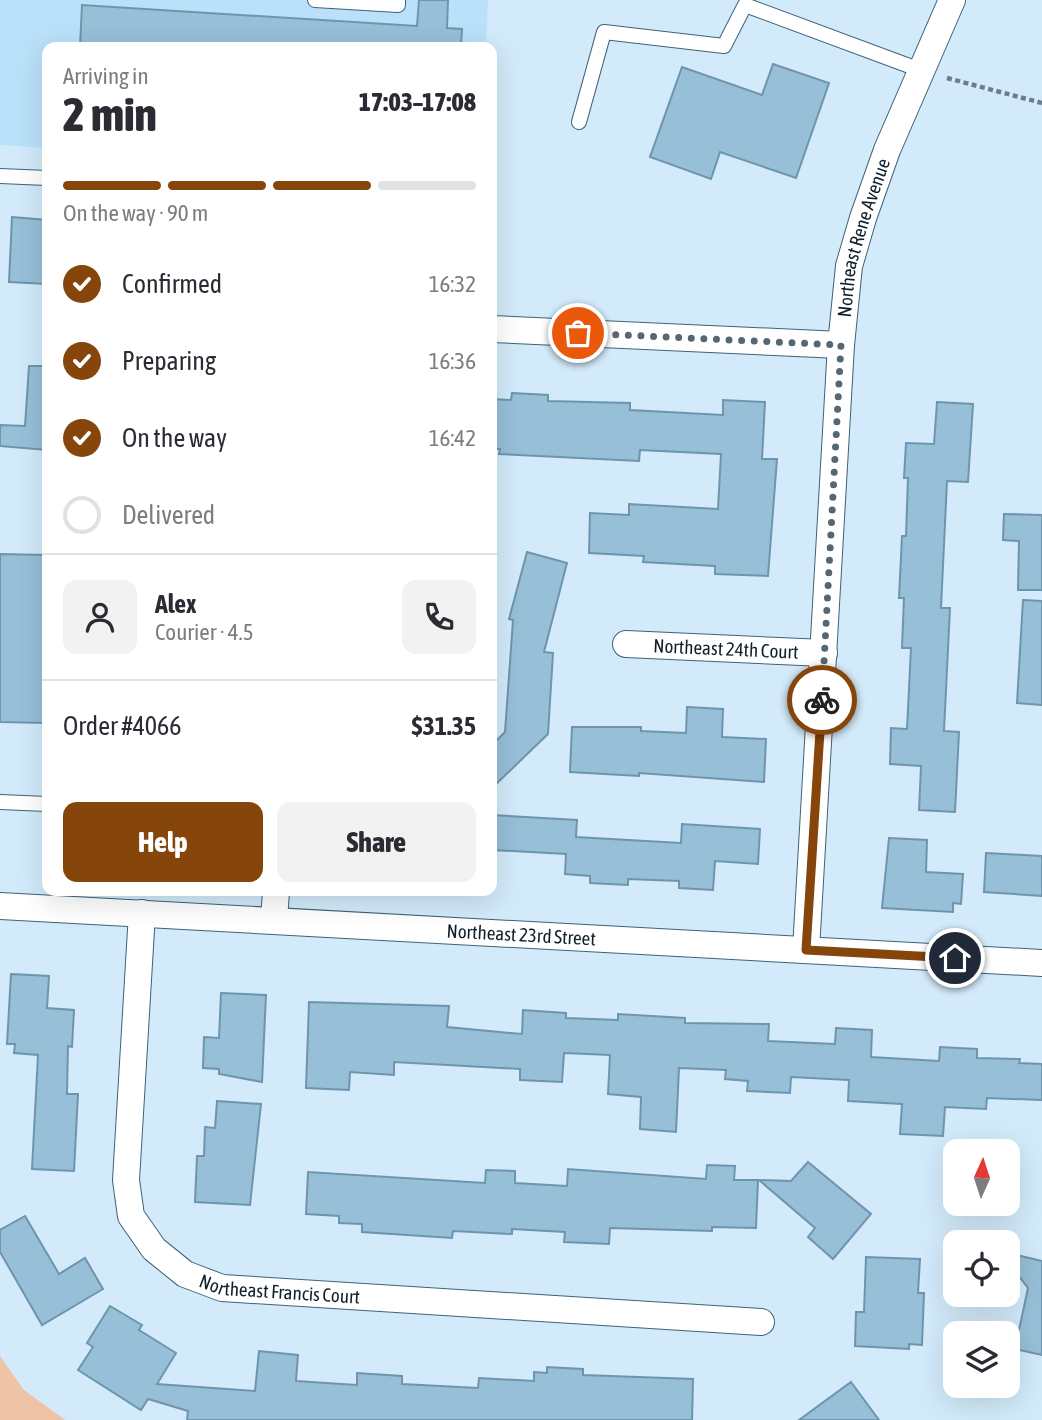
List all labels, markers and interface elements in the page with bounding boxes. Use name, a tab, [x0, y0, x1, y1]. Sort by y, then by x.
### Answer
text: Arriving in	[63, 63, 149, 89]
text: 17:03–17:08	[359, 87, 476, 117]
text: 2 min	[63, 88, 157, 141]
street label: Northeast Rene Avenue	[833, 155, 894, 318]
text: On the way · 90 m	[63, 200, 208, 226]
icon: check	[63, 265, 101, 303]
text: Confirmed	[122, 269, 222, 299]
text: 16:32	[429, 271, 476, 297]
pin	[548, 303, 608, 363]
icon: bag	[559, 314, 597, 352]
icon: check	[63, 342, 101, 380]
text: Preparing	[122, 346, 216, 376]
text: 16:36	[429, 348, 476, 374]
icon: check	[63, 419, 101, 457]
text: On the way	[122, 423, 227, 453]
text: 16:42	[429, 425, 476, 451]
text: Delivered	[122, 500, 215, 530]
button: person	[63, 580, 137, 654]
button: phone	[402, 580, 476, 654]
text: Alex	[155, 589, 196, 619]
text: Courier · 4.5	[155, 619, 254, 645]
street label: Northeast 24th Court	[653, 634, 799, 663]
courier	[787, 665, 857, 735]
icon: bike	[803, 681, 841, 719]
text: Order #4066	[63, 711, 182, 741]
text: $31.35	[412, 711, 476, 741]
button: Help	[63, 802, 263, 882]
button: Share	[277, 802, 476, 882]
street label: Northeast 23rd Street	[446, 919, 596, 950]
pin	[925, 928, 985, 988]
icon: home	[936, 939, 974, 977]
north arrow	[943, 1139, 1020, 1216]
map controls	[943, 1139, 1020, 1398]
button: locate	[943, 1230, 1020, 1307]
street label: Northeast Francis Court	[196, 1270, 361, 1308]
button: layers	[943, 1321, 1020, 1398]

